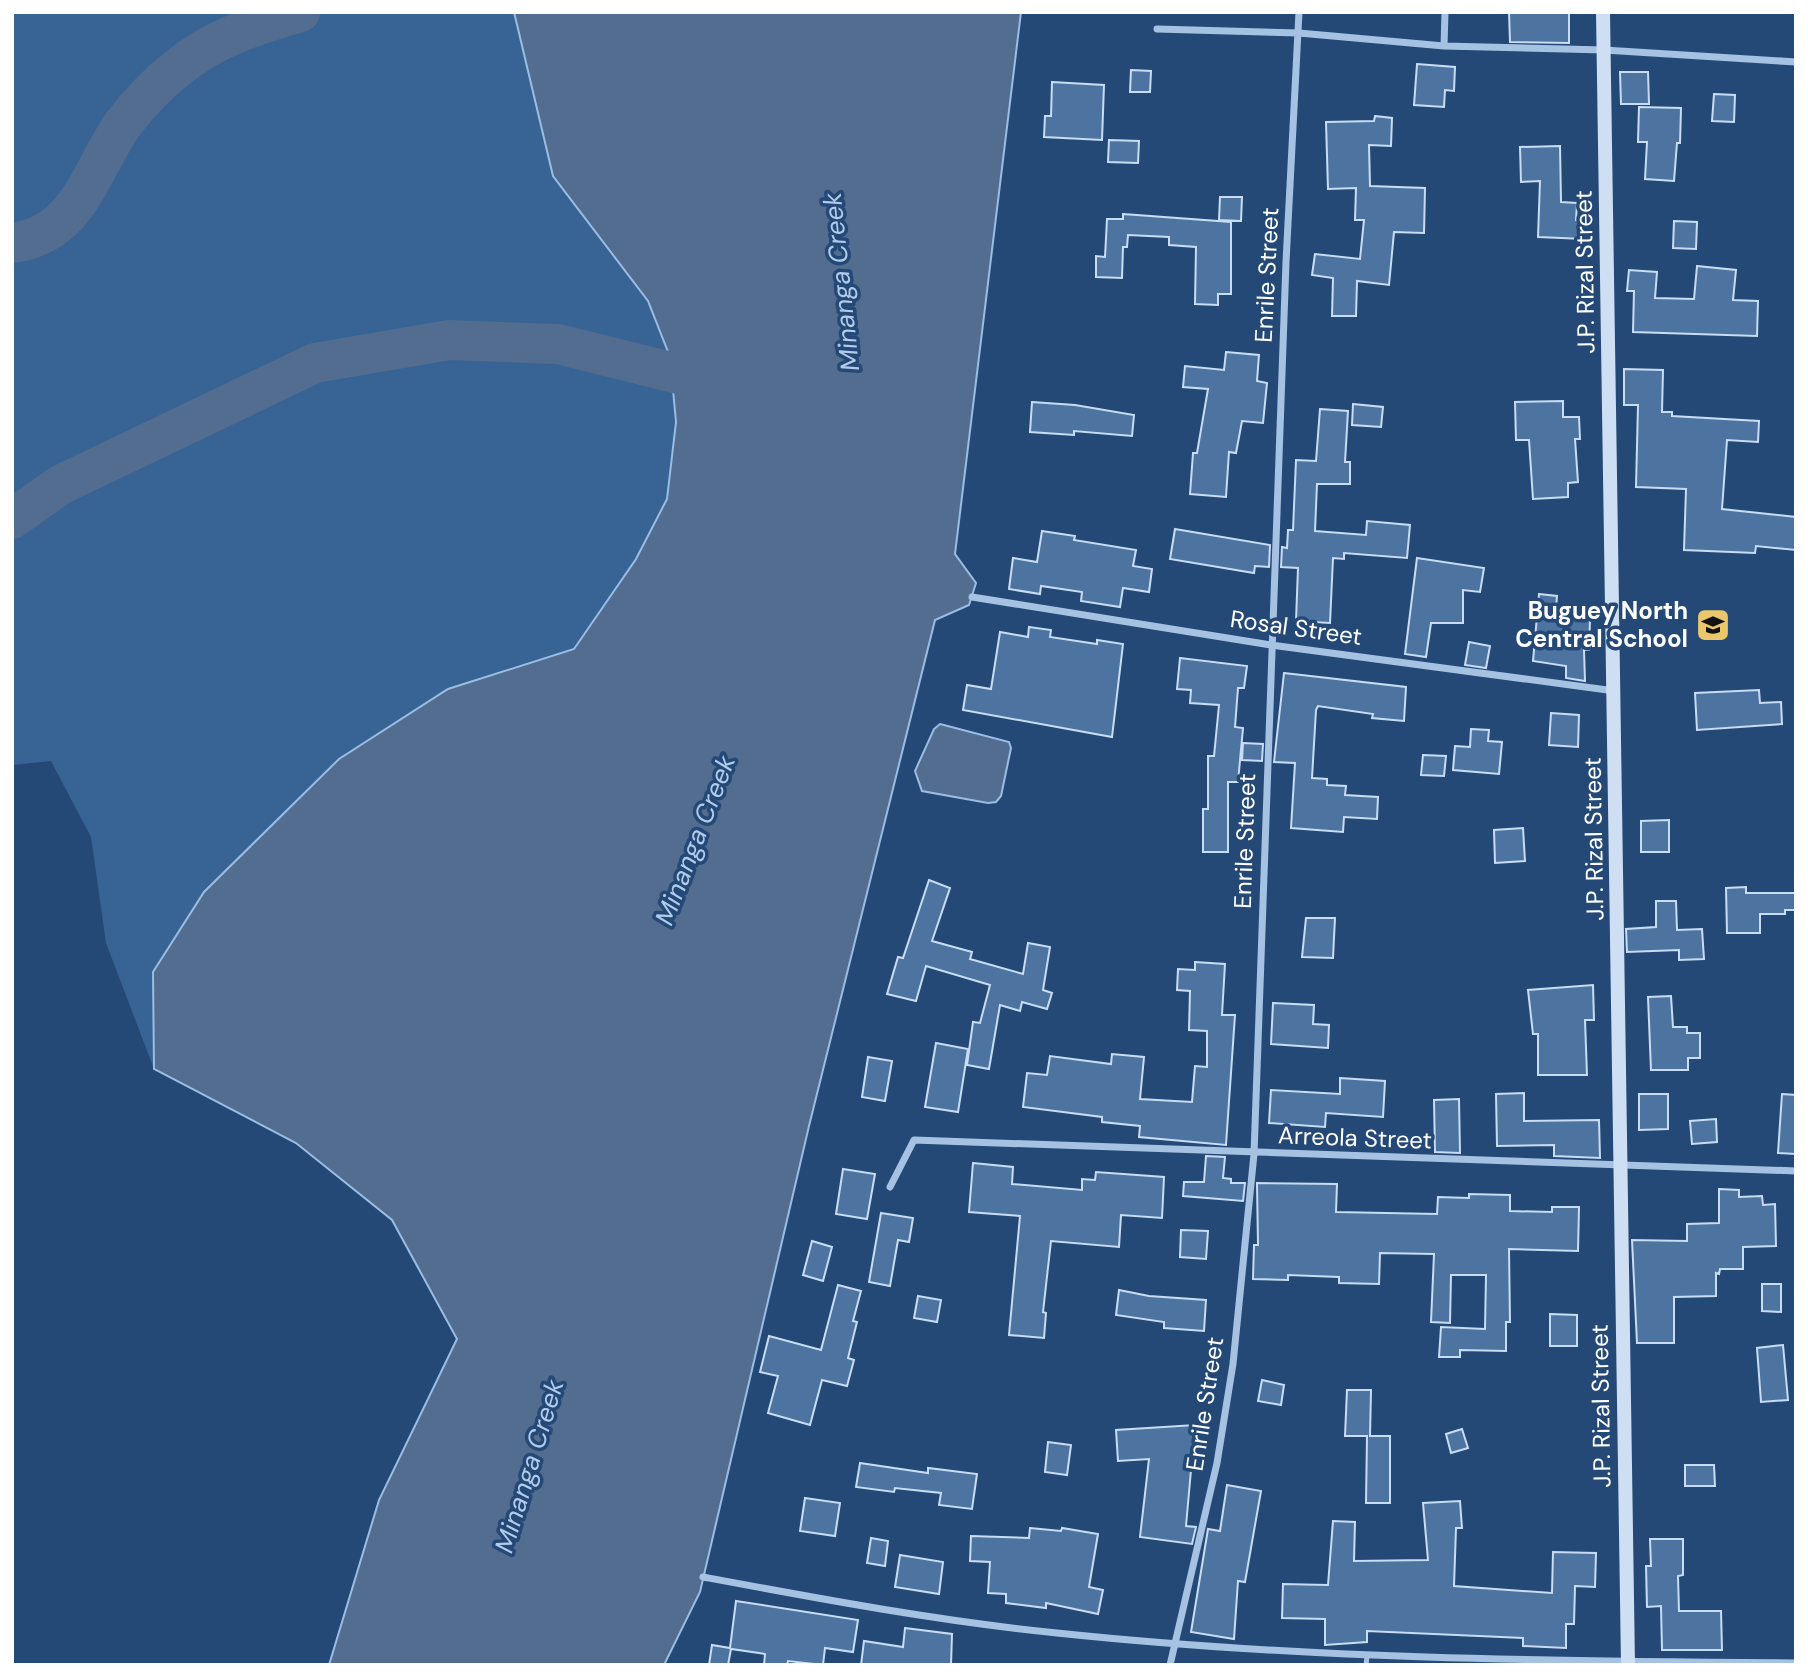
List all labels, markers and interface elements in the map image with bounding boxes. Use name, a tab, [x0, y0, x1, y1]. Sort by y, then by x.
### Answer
water label: Minanga Creek	[815, 190, 867, 373]
street label: J.P. Rizal Street	[1568, 190, 1601, 354]
street label: Enrile Street	[1247, 207, 1286, 343]
place label: Buguey North Central School	[1515, 595, 1688, 654]
street label: Rosal Street	[1228, 603, 1364, 652]
school or university icon: Buguey North Central School	[1694, 606, 1732, 644]
water label: Minanga Creek	[647, 750, 743, 930]
street label: J.P. Rizal Street	[1577, 757, 1610, 921]
street label: Enrile Street	[1227, 773, 1262, 909]
street label: Arreola Street	[1278, 1119, 1432, 1156]
street label: J.P. Rizal Street	[1584, 1324, 1617, 1488]
street label: Enrile Street	[1179, 1335, 1230, 1473]
water label: Minanga Creek	[487, 1375, 572, 1557]

